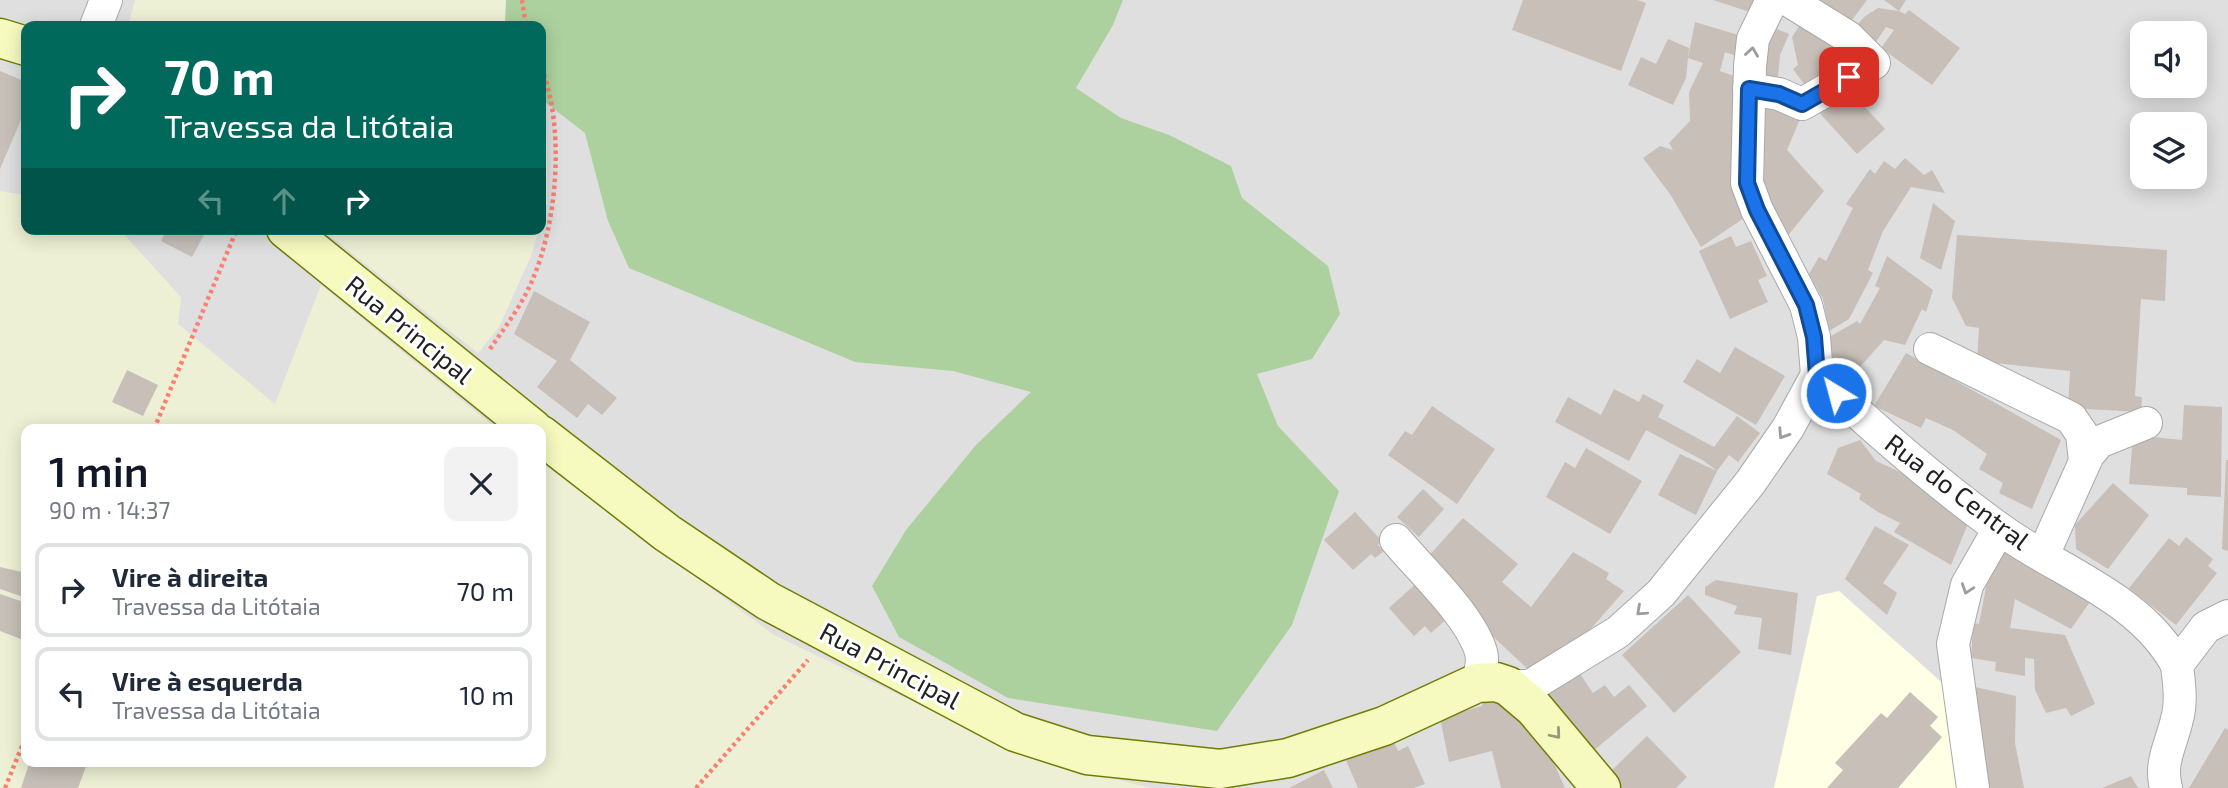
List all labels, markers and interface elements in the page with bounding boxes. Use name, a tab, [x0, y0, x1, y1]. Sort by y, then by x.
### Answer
map controls	[2130, 21, 2207, 189]
button: sound	[2130, 21, 2207, 98]
text: 70 m	[164, 46, 275, 105]
one-way arrow	[1744, 46, 1759, 58]
pin	[1819, 47, 1879, 107]
icon: right	[49, 49, 140, 140]
icon: arrive	[1830, 58, 1868, 96]
text: Travessa da Litótaia	[164, 106, 454, 144]
button: layers	[2130, 112, 2207, 189]
icon: left	[192, 182, 230, 220]
icon: ahead	[265, 182, 303, 220]
icon: right	[338, 182, 376, 220]
street label: Rua Principal	[340, 268, 480, 390]
position arrow	[1799, 356, 1873, 430]
one-way arrow	[1779, 426, 1791, 439]
street label: Rua do Central	[1880, 426, 2036, 555]
text: 1 min	[49, 445, 149, 495]
button: close	[444, 447, 518, 521]
text: 90 m · 14:37	[49, 496, 170, 524]
text: Vire à direita	[112, 561, 268, 592]
icon: right	[53, 571, 91, 609]
text: 70 m	[456, 575, 514, 606]
one-way arrow	[1961, 582, 1975, 595]
text: Travessa da Litótaia	[112, 592, 321, 620]
one-way arrow	[1636, 603, 1649, 615]
street label: Rua Principal	[815, 615, 966, 715]
text: Vire à esquerda	[112, 665, 303, 696]
icon: left	[53, 675, 91, 713]
text: 10 m	[459, 679, 514, 710]
text: Travessa da Litótaia	[112, 696, 321, 724]
one-way arrow	[1548, 726, 1560, 739]

